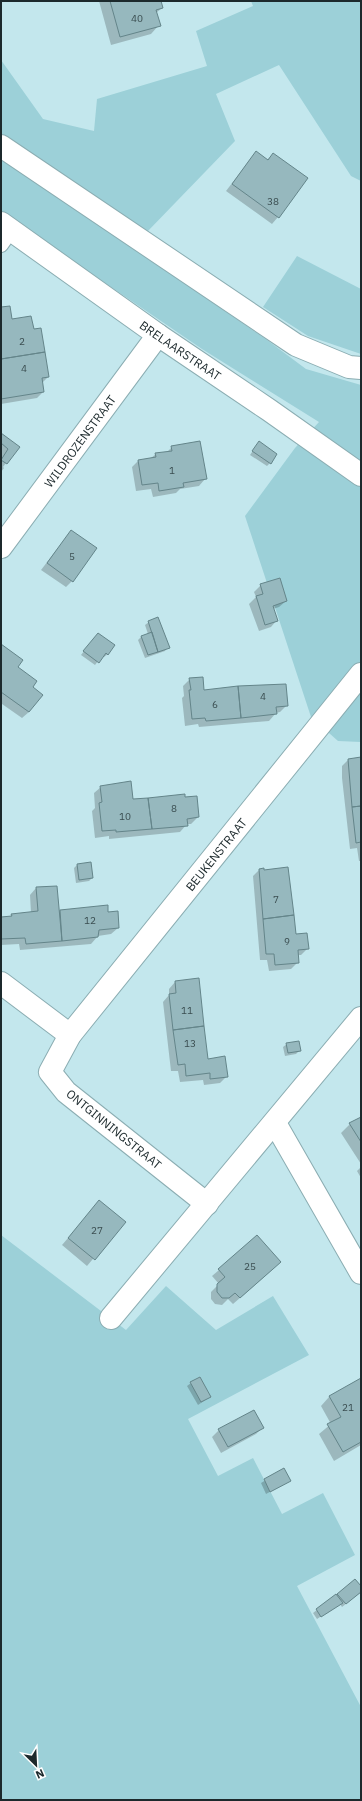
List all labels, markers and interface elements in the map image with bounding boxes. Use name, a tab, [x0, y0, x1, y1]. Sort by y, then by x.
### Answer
house number: 40	[131, 12, 143, 25]
house number: 38	[267, 195, 279, 208]
street label: BRELAARSTRAAT	[137, 317, 224, 383]
house number: 2	[19, 335, 25, 348]
house number: 4	[21, 362, 27, 375]
street label: WILDROZENSTRAAT	[41, 392, 119, 490]
house number: 1	[169, 464, 175, 477]
house number: 5	[69, 550, 75, 563]
house number: 4	[260, 690, 266, 703]
house number: 6	[212, 698, 218, 711]
house number: 8	[171, 802, 177, 815]
house number: 10	[119, 810, 131, 823]
street label: BEUKENSTRAAT	[182, 815, 250, 894]
house number: 7	[273, 893, 279, 906]
house number: 12	[84, 914, 96, 927]
house number: 9	[284, 935, 290, 948]
house number: 11	[181, 1004, 193, 1017]
house number: 13	[184, 1037, 196, 1050]
street label: ONTGINNINGSTRAAT	[63, 1086, 165, 1172]
house number: 27	[91, 1224, 103, 1237]
house number: 25	[244, 1260, 256, 1273]
house number: 21	[342, 1401, 354, 1414]
north arrow	[16, 1745, 56, 1785]
text: N	[34, 1766, 47, 1782]

